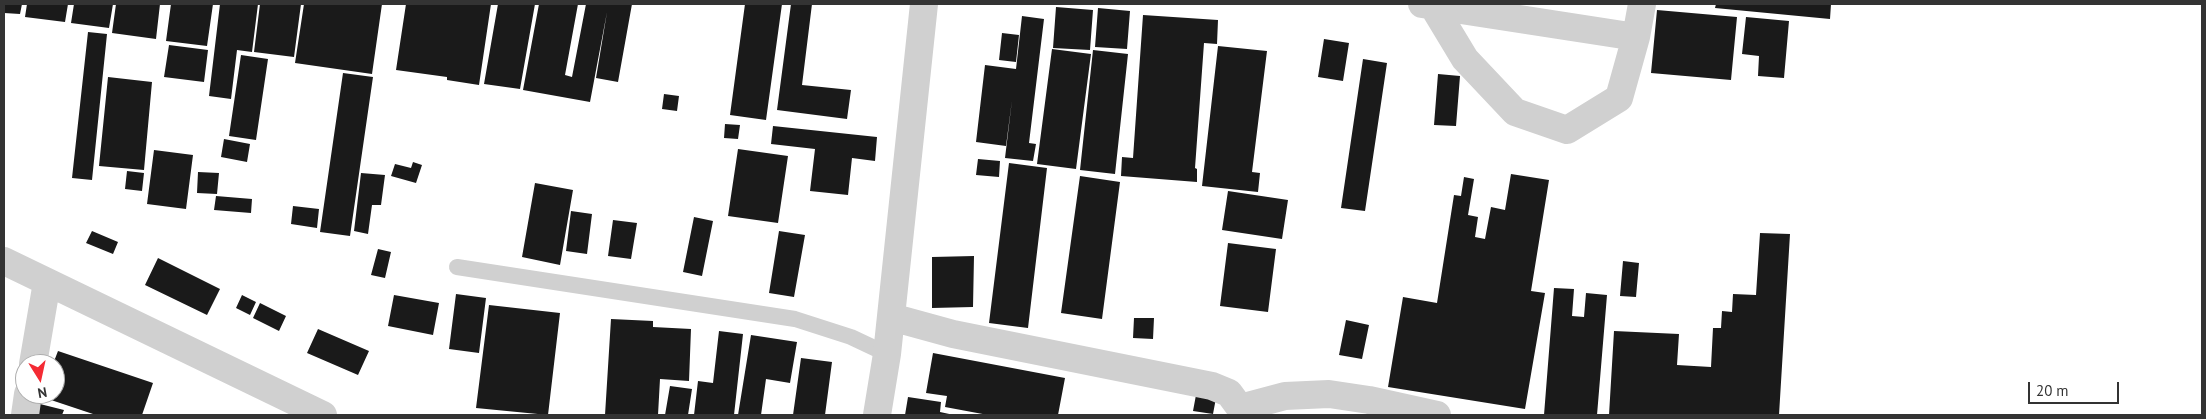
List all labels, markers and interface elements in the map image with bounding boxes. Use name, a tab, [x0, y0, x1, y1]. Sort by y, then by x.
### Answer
north arrow	[15, 354, 65, 404]
scale bar	[2031, 372, 2122, 404]
text: 20 m	[2036, 381, 2069, 400]
text: N	[36, 383, 49, 402]

